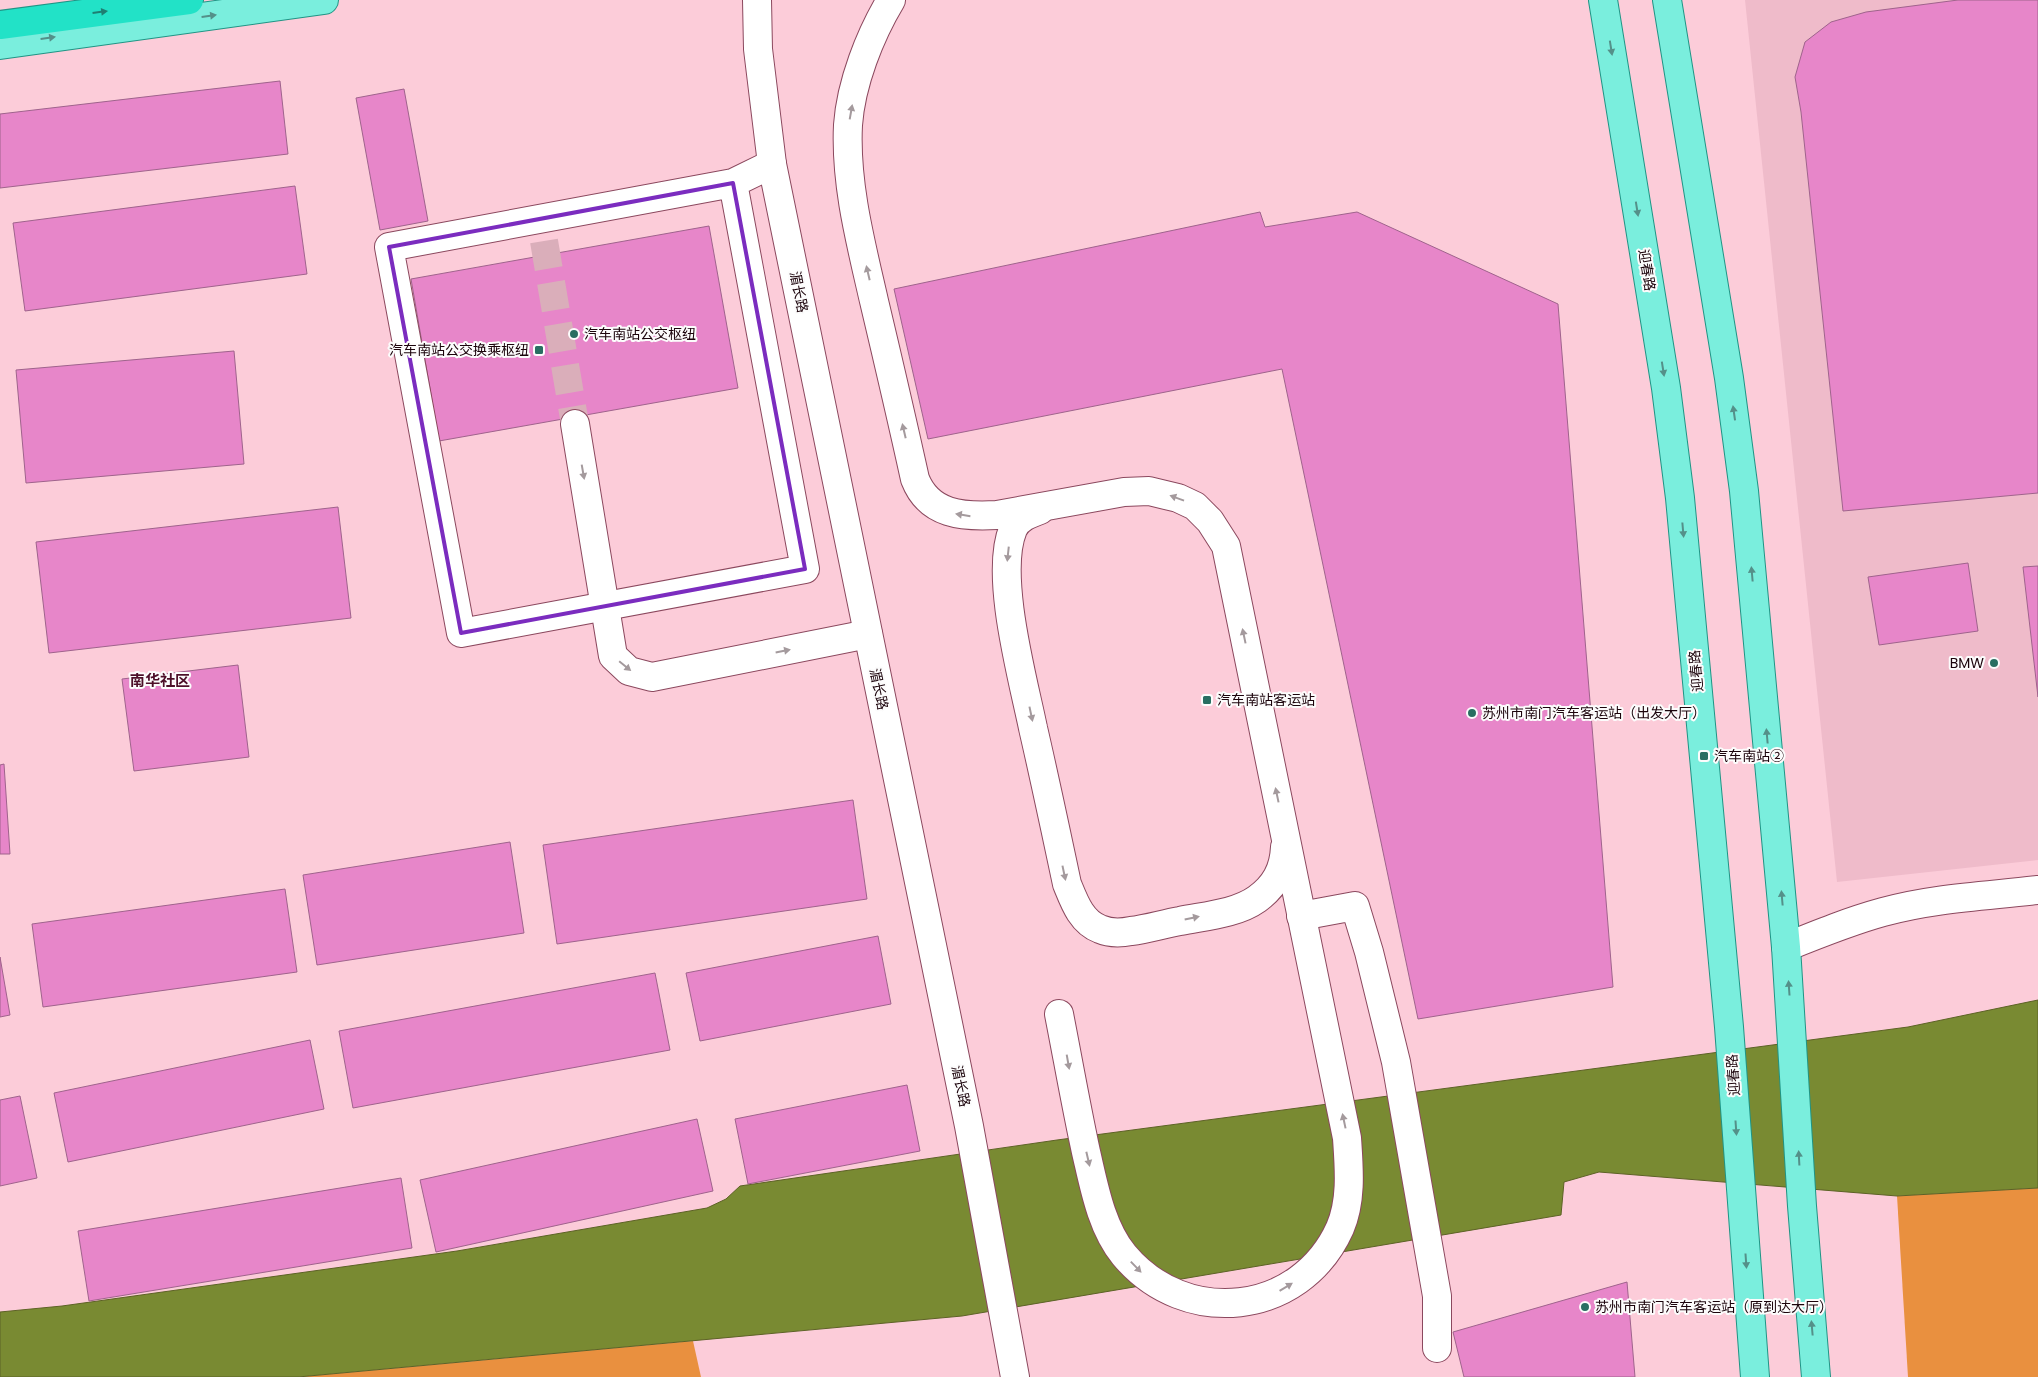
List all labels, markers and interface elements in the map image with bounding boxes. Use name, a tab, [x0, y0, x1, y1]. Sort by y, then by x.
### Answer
one-way arrow	[93, 7, 109, 15]
one-way arrow	[202, 12, 218, 20]
one-way arrow	[41, 34, 57, 42]
one-way arrow	[1607, 40, 1615, 56]
one-way arrow	[847, 104, 855, 120]
one-way arrow	[1633, 201, 1641, 217]
street label: 迎春路	[1634, 248, 1660, 292]
one-way arrow	[864, 266, 872, 281]
street label: 湄长路	[785, 269, 813, 315]
place label: 汽车南站公交枢纽	[584, 324, 696, 344]
marker: 汽车南站公交枢纽	[568, 328, 580, 340]
place label: 汽车南站公交换乘枢纽	[389, 340, 529, 360]
marker: 汽车南站公交换乘枢纽	[533, 344, 545, 356]
one-way arrow	[1660, 361, 1668, 377]
one-way arrow	[1730, 404, 1738, 420]
one-way arrow	[900, 424, 908, 439]
one-way arrow	[580, 464, 588, 480]
one-way arrow	[1169, 494, 1184, 502]
one-way arrow	[954, 510, 970, 518]
one-way arrow	[1679, 522, 1687, 538]
one-way arrow	[1004, 546, 1012, 562]
one-way arrow	[1747, 566, 1755, 582]
one-way arrow	[1240, 628, 1248, 644]
one-way arrow	[775, 646, 791, 654]
street label: 迎春路	[1684, 649, 1708, 693]
place label: BMW	[1950, 653, 1984, 673]
marker: BMW	[1988, 657, 2000, 669]
one-way arrow	[619, 661, 632, 672]
street label: 湄长路	[865, 666, 893, 712]
district label: 南华社区	[130, 670, 190, 691]
place label: 汽车南站客运站	[1217, 690, 1315, 710]
marker: 汽车南站客运站	[1201, 694, 1213, 706]
place label: 苏州市南门汽车客运站（出发大厅）	[1482, 703, 1706, 723]
one-way arrow	[1027, 707, 1035, 723]
marker: 苏州市南门汽车客运站（出发大厅）	[1466, 707, 1478, 719]
one-way arrow	[1762, 728, 1770, 744]
place label: 汽车南站②	[1714, 746, 1784, 766]
marker: 汽车南站②	[1698, 750, 1710, 762]
one-way arrow	[1273, 788, 1281, 803]
one-way arrow	[1061, 866, 1069, 882]
one-way arrow	[1777, 890, 1785, 906]
one-way arrow	[1184, 914, 1200, 922]
one-way arrow	[1784, 979, 1792, 995]
street label: 迎春路	[1722, 1053, 1744, 1097]
one-way arrow	[1064, 1055, 1072, 1070]
street label: 湄长路	[947, 1063, 975, 1109]
one-way arrow	[1339, 1113, 1347, 1129]
one-way arrow	[1733, 1120, 1741, 1136]
one-way arrow	[1794, 1149, 1802, 1165]
one-way arrow	[1084, 1152, 1092, 1167]
one-way arrow	[1742, 1253, 1750, 1269]
one-way arrow	[1130, 1261, 1142, 1273]
one-way arrow	[1279, 1283, 1292, 1292]
place label: 苏州市南门汽车客运站（原到达大厅）	[1595, 1297, 1833, 1317]
marker: 苏州市南门汽车客运站（原到达大厅）	[1579, 1301, 1591, 1313]
one-way arrow	[1807, 1320, 1815, 1336]

